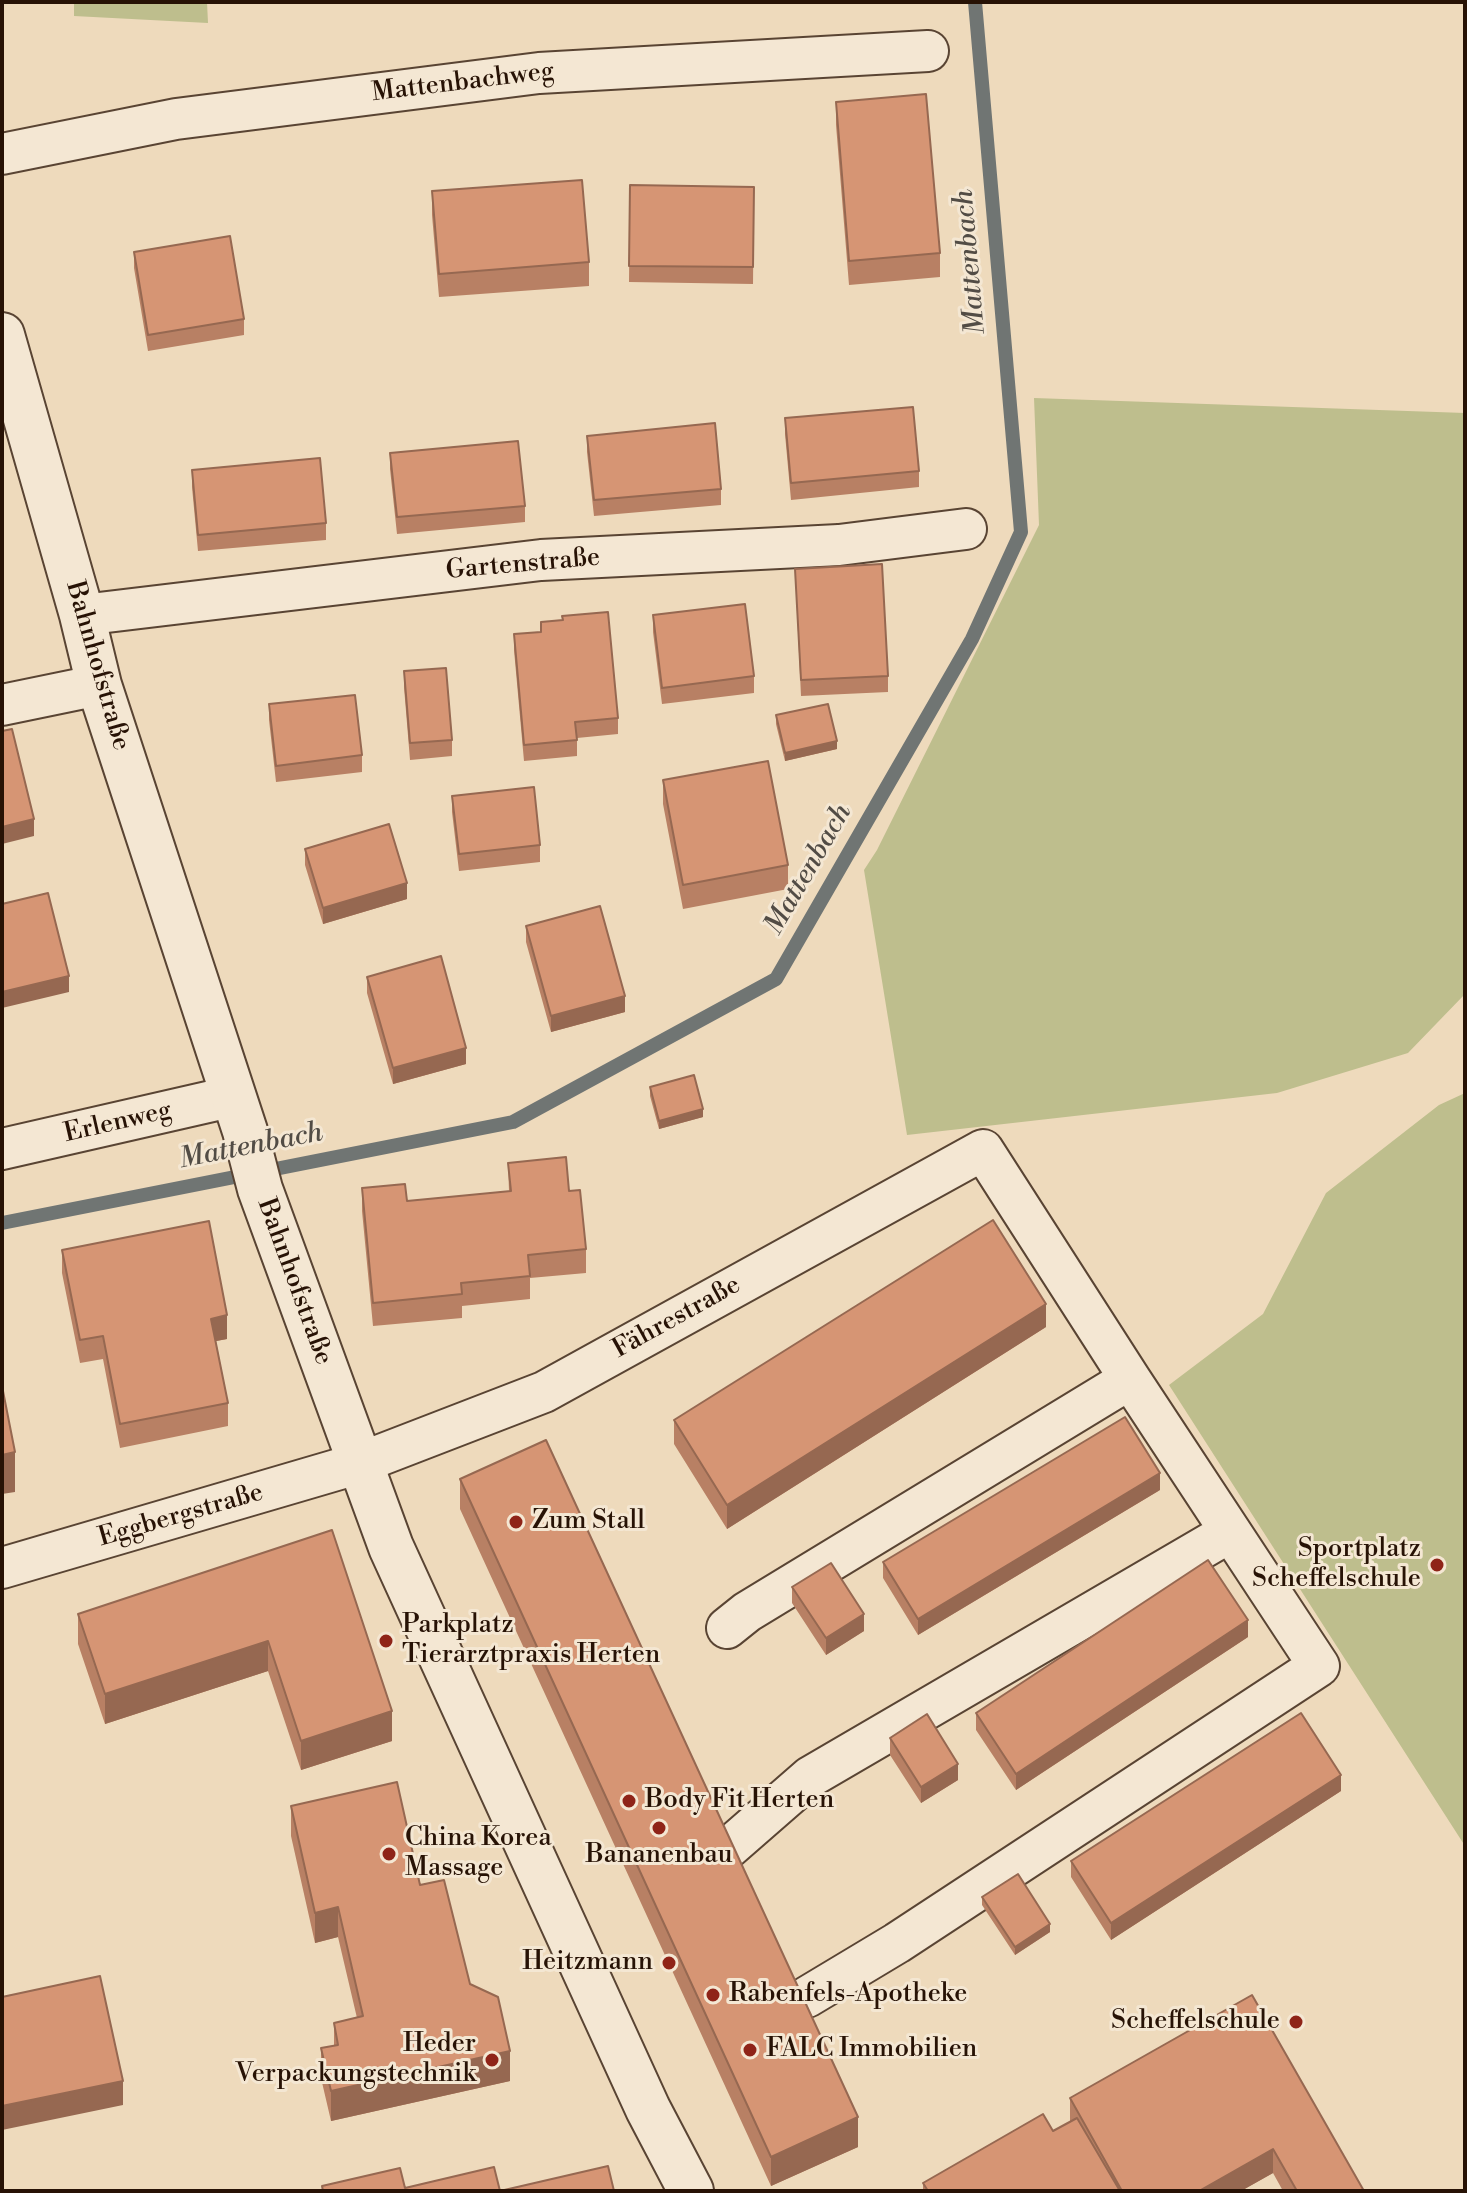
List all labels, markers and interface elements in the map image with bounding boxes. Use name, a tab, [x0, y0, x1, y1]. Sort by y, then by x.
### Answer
street label: Mattenbachweg	[370, 56, 556, 110]
water label: Mattenbach	[948, 188, 994, 336]
street label: Gartenstraße	[445, 543, 601, 587]
street label: Bahnhofstraße	[58, 578, 136, 754]
water label: Mattenbach	[758, 799, 860, 941]
street label: Erlenweg	[61, 1095, 175, 1151]
water label: Mattenbach	[176, 1117, 326, 1177]
street label: Bahnhofstraße	[249, 1195, 339, 1369]
street label: Fährestraße	[608, 1270, 746, 1366]
street label: Eggbergstraße	[95, 1478, 267, 1554]
place label: Zum Stall	[532, 1506, 645, 1538]
marker: Zum Stall	[507, 1513, 525, 1531]
place label: Sportplatz Scheffelschule	[1252, 1534, 1421, 1596]
marker: Sportplatz Scheffelschule	[1428, 1556, 1446, 1574]
place label: Parkplatz Tierarztpraxis Herten	[402, 1610, 660, 1672]
marker: Parkplatz Tierarztpraxis Herten	[377, 1632, 395, 1650]
place label: Body Fit Herten	[645, 1785, 834, 1817]
marker: Body Fit Herten	[620, 1792, 638, 1810]
marker: Bananenbau	[650, 1819, 668, 1837]
place label: China Korea Massage	[405, 1823, 552, 1884]
place label: Bananenbau	[585, 1840, 733, 1872]
marker: China Korea Massage	[380, 1845, 398, 1863]
place label: Heitzmann	[522, 1947, 653, 1979]
marker: Heitzmann	[660, 1954, 678, 1972]
place label: Rabenfels-Apotheke	[729, 1979, 967, 2011]
marker: Rabenfels-Apotheke	[704, 1986, 722, 2004]
place label: Scheffelschule	[1111, 2006, 1280, 2038]
marker: Scheffelschule	[1287, 2013, 1305, 2031]
place label: Heder Verpackungstechnik	[235, 2029, 476, 2090]
place label: FALC Immobilien	[766, 2034, 977, 2066]
marker: FALC Immobilien	[741, 2041, 759, 2059]
marker: Heder Verpackungstechnik	[483, 2051, 501, 2069]

